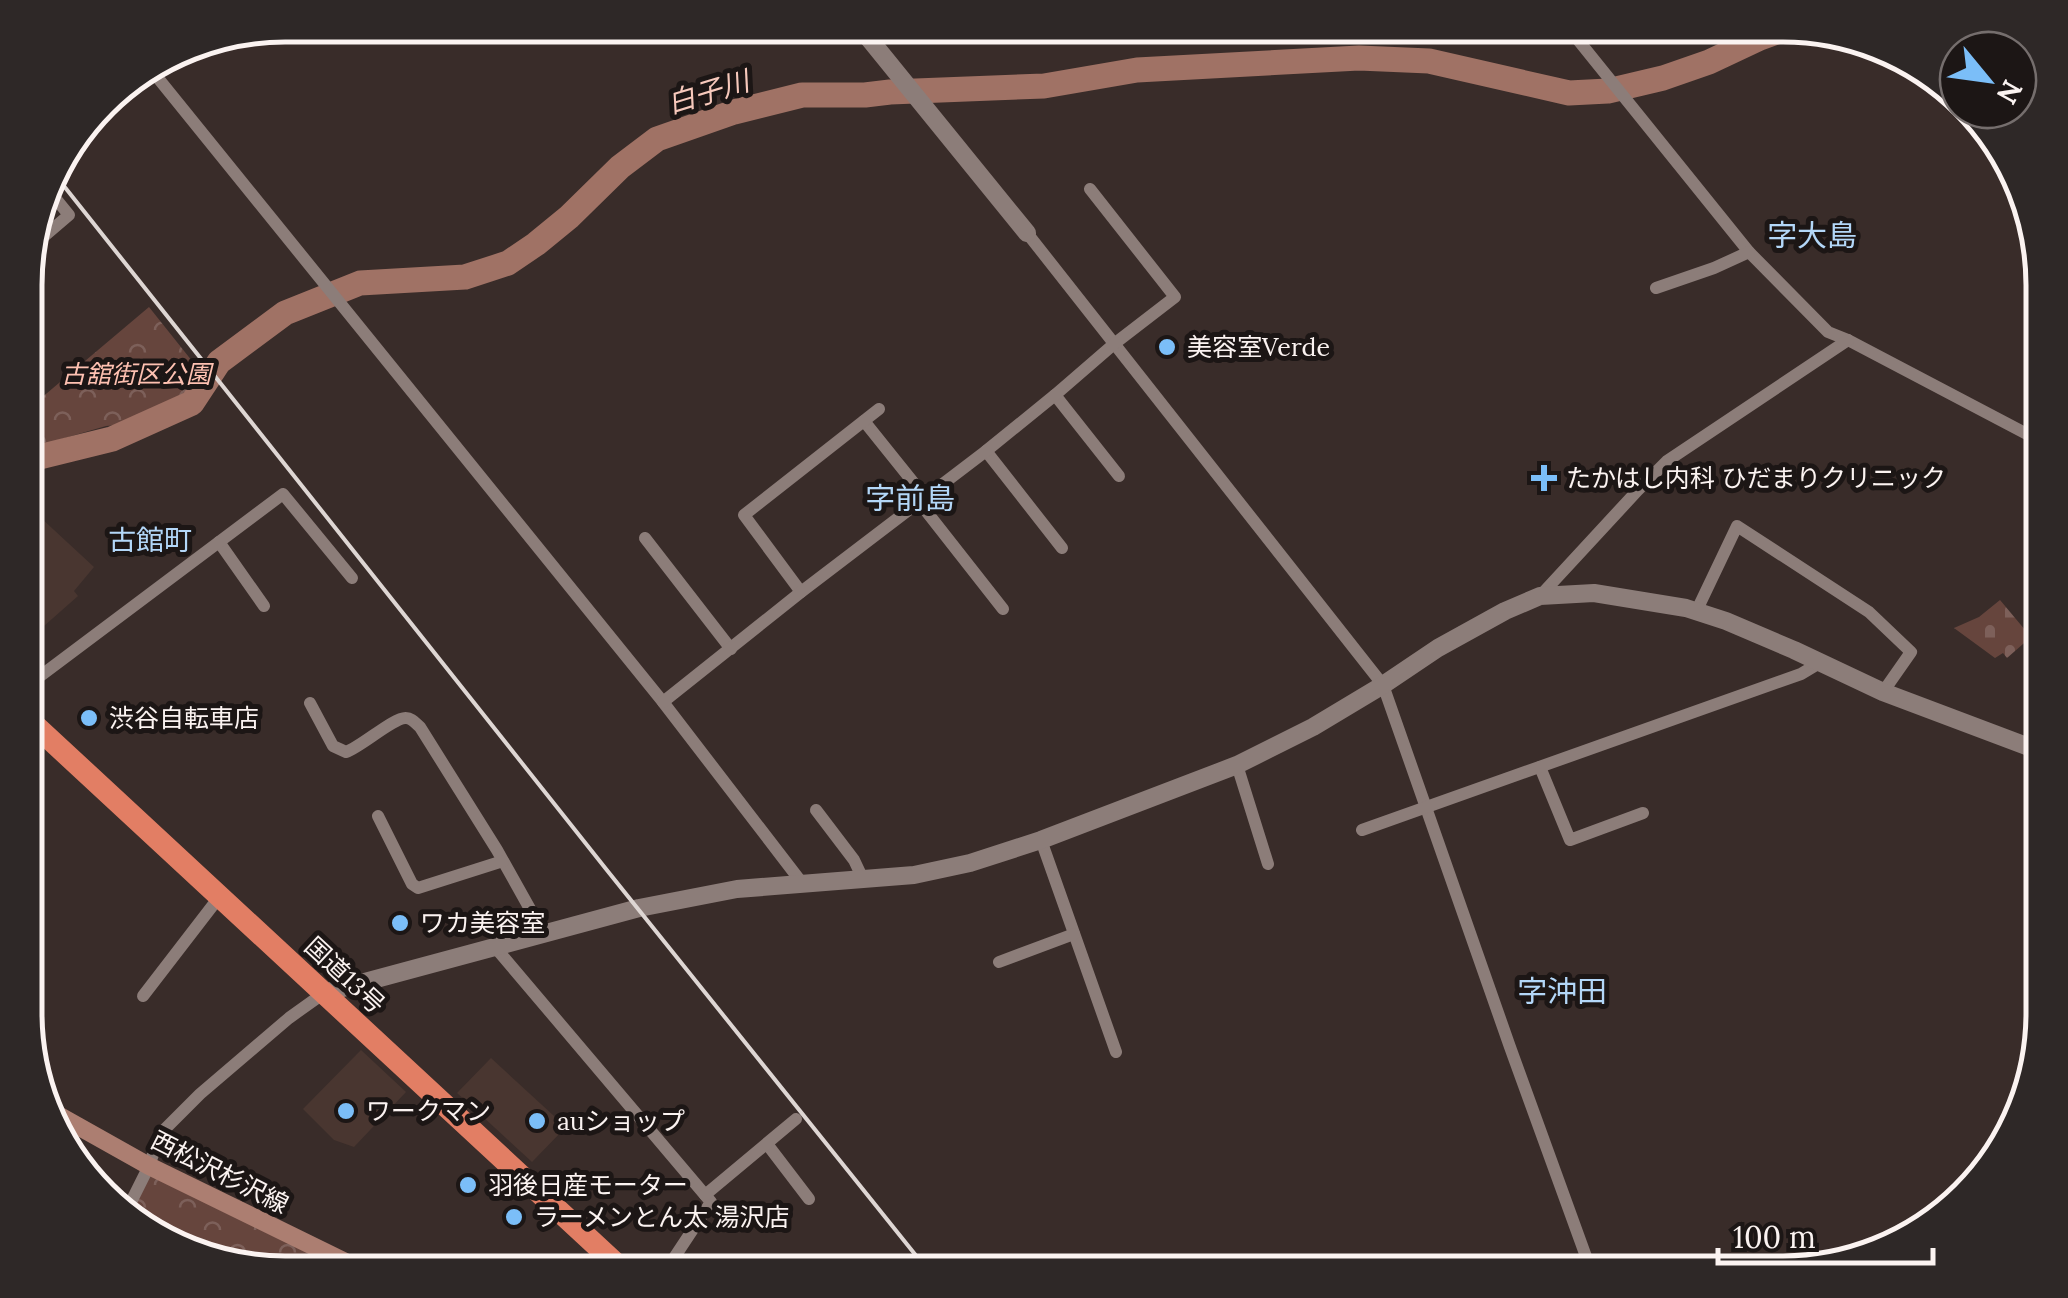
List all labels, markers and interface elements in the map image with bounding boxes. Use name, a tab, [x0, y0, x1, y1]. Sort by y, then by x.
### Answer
north arrow	[1938, 30, 2038, 130]
water label: 白子川	[663, 62, 756, 121]
text: N	[1989, 74, 2031, 110]
district label: 字大島	[1767, 216, 1857, 254]
place label: 美容室Verde	[1187, 331, 1330, 363]
marker: 美容室Verde	[1156, 336, 1178, 358]
park label: 古舘街区公園	[61, 358, 214, 390]
place label: たかはし内科 ひだまりクリニック	[1566, 462, 1946, 494]
marker: たかはし内科 ひだまりクリニック	[1531, 465, 1557, 491]
district label: 字前島	[865, 479, 955, 517]
district label: 古館町	[108, 522, 192, 558]
place label: 渋谷自転車店	[109, 702, 259, 734]
marker: 渋谷自転車店	[78, 707, 100, 729]
place label: ワカ美容室	[420, 907, 545, 939]
marker: ワカ美容室	[389, 912, 411, 934]
street label: 国道13号	[298, 930, 392, 1020]
district label: 字沖田	[1517, 972, 1607, 1010]
place label: ワークマン	[366, 1095, 491, 1127]
marker: ワークマン	[335, 1100, 357, 1122]
place label: auショップ	[557, 1105, 685, 1137]
marker: auショップ	[526, 1110, 548, 1132]
street label: 西松沢杉沢線	[146, 1124, 294, 1220]
place label: 羽後日産モーター	[488, 1169, 688, 1201]
marker: 羽後日産モーター	[457, 1174, 479, 1196]
place label: ラーメンとん太 湯沢店	[534, 1201, 790, 1233]
scale bar	[1718, 1203, 1933, 1265]
marker: ラーメンとん太 湯沢店	[503, 1206, 525, 1228]
text: 100 m	[1733, 1218, 1816, 1256]

